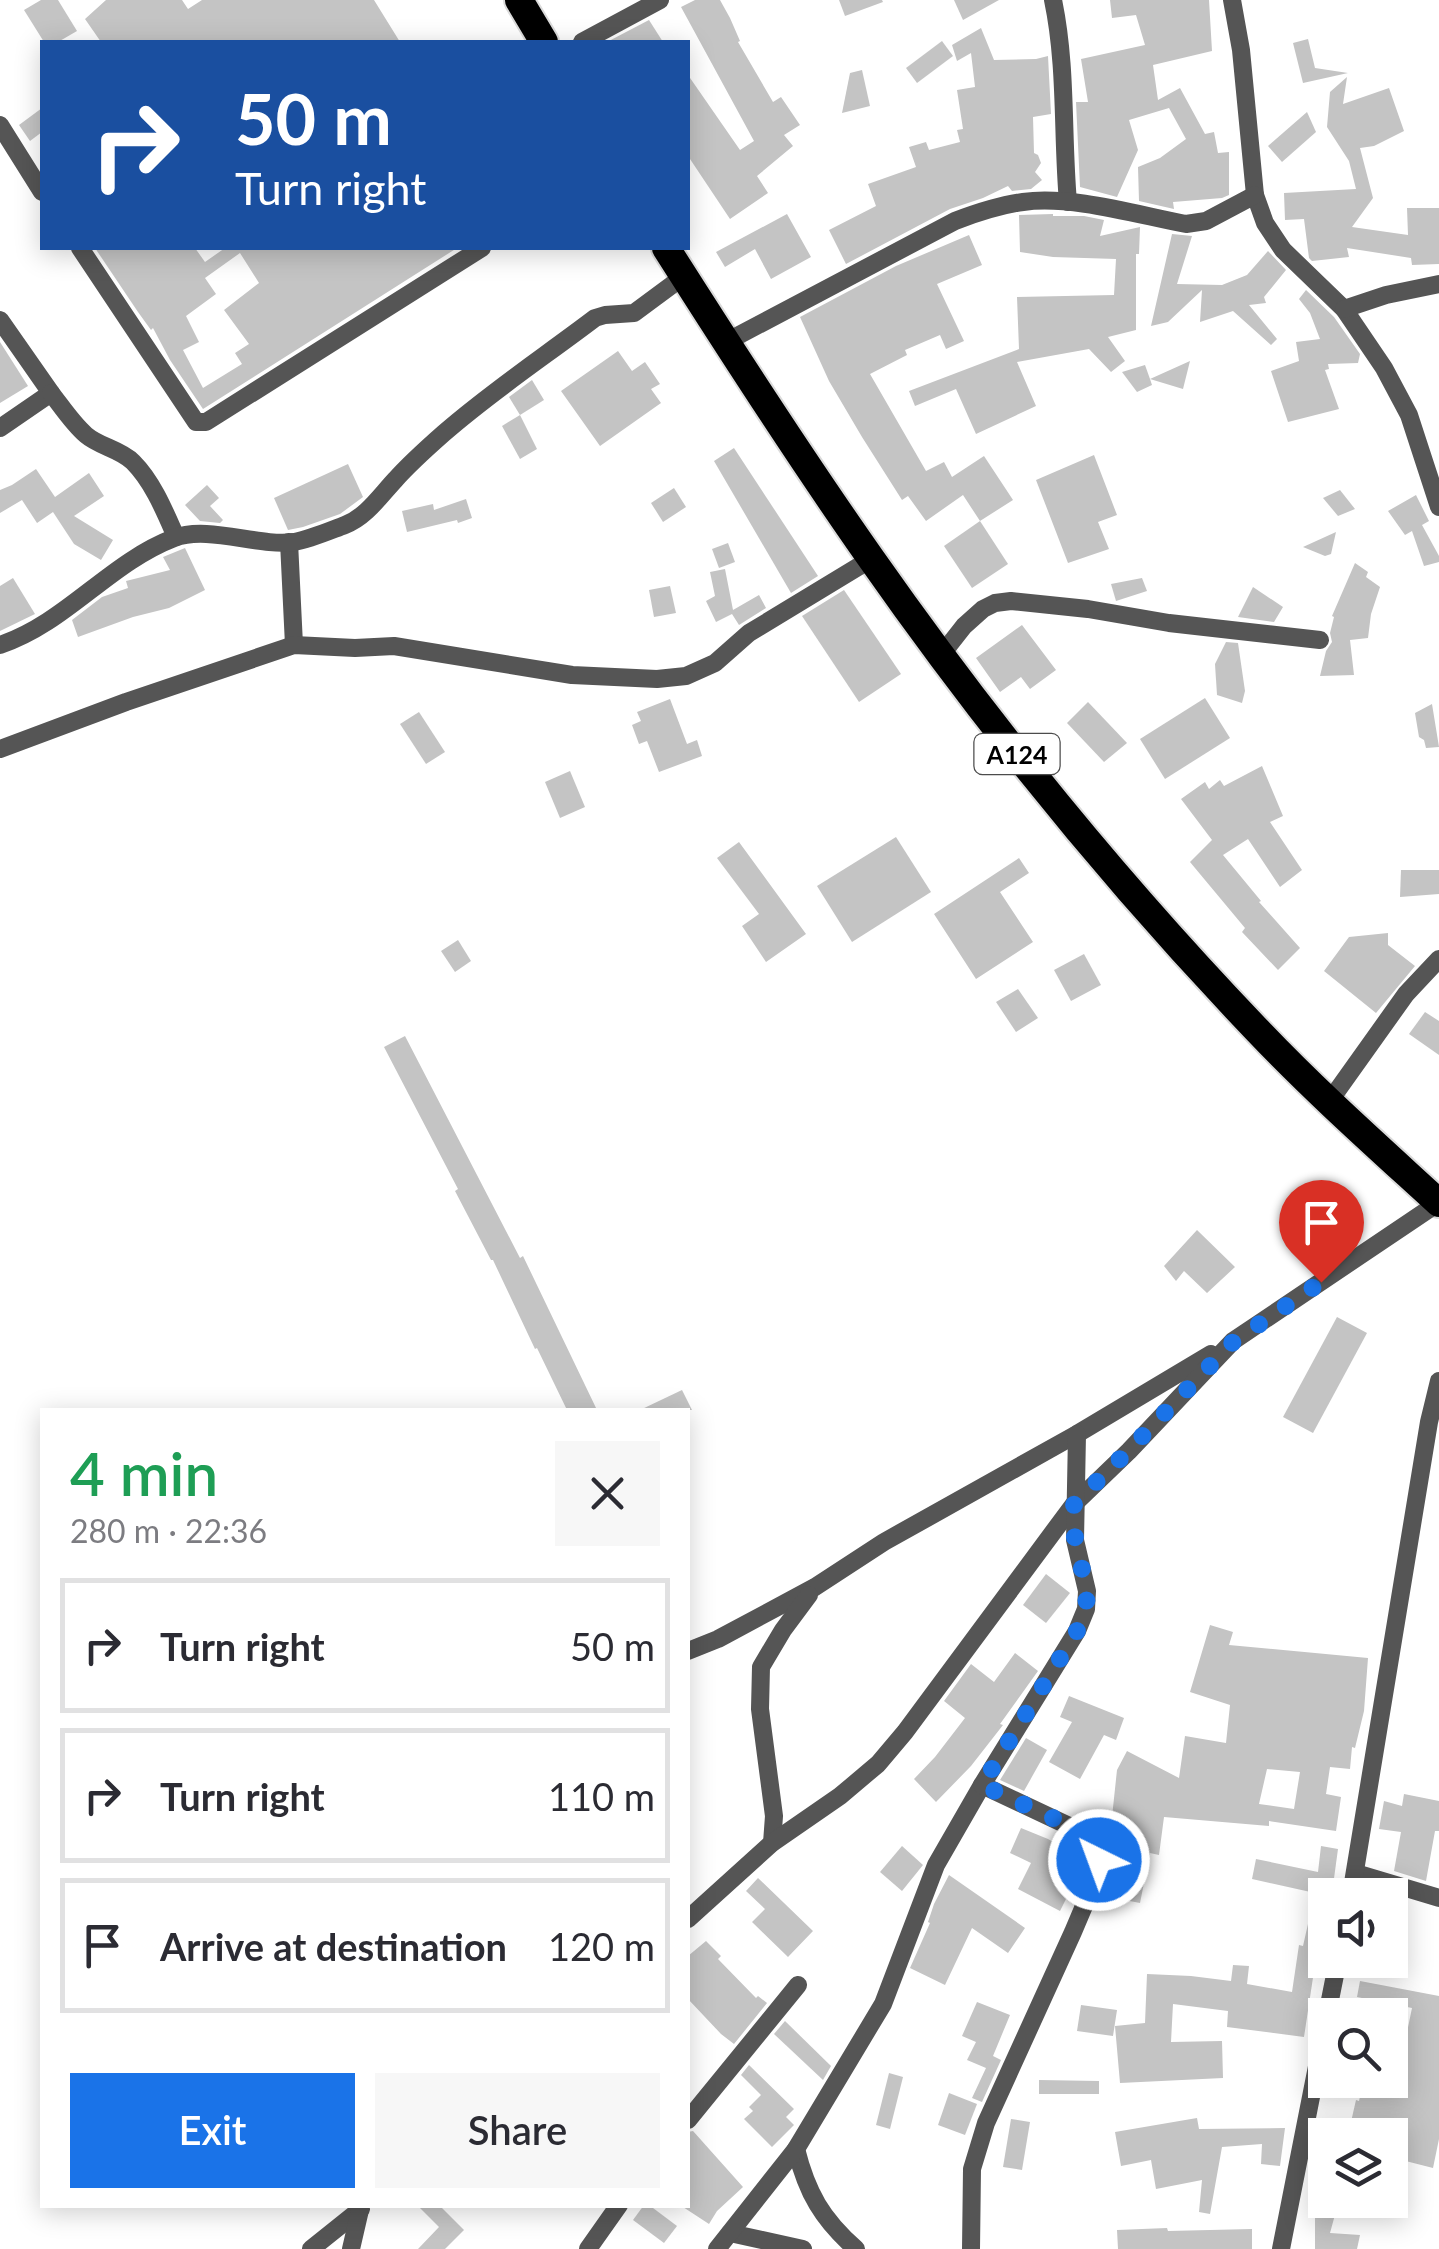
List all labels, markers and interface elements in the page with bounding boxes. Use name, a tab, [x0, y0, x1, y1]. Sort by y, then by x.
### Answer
text: 50 m	[235, 76, 392, 160]
icon: right	[70, 80, 200, 210]
text: Turn right	[235, 161, 426, 215]
road number: A124	[974, 734, 1060, 774]
pin	[1279, 1180, 1364, 1283]
icon: arrive	[1294, 1195, 1349, 1250]
text: 4 min	[70, 1437, 218, 1509]
button: close	[555, 1441, 660, 1546]
text: 280 m · 22:36	[70, 1511, 267, 1550]
icon: right	[75, 1618, 130, 1673]
text: Turn right	[160, 1623, 325, 1669]
text: 50 m	[570, 1623, 655, 1669]
icon: right	[75, 1768, 130, 1823]
text: Turn right	[160, 1773, 325, 1819]
text: 110 m	[548, 1773, 655, 1819]
position arrow	[1047, 1808, 1151, 1912]
map controls	[1308, 1878, 1408, 2218]
button: sound	[1308, 1878, 1408, 1978]
icon: arrive	[75, 1918, 130, 1973]
text: Arrive at destination	[160, 1923, 507, 1969]
text: 120 m	[548, 1923, 655, 1969]
button: search	[1308, 1998, 1408, 2098]
button: Exit	[70, 2073, 355, 2188]
button: Share	[375, 2073, 660, 2188]
button: layers	[1308, 2118, 1408, 2218]

